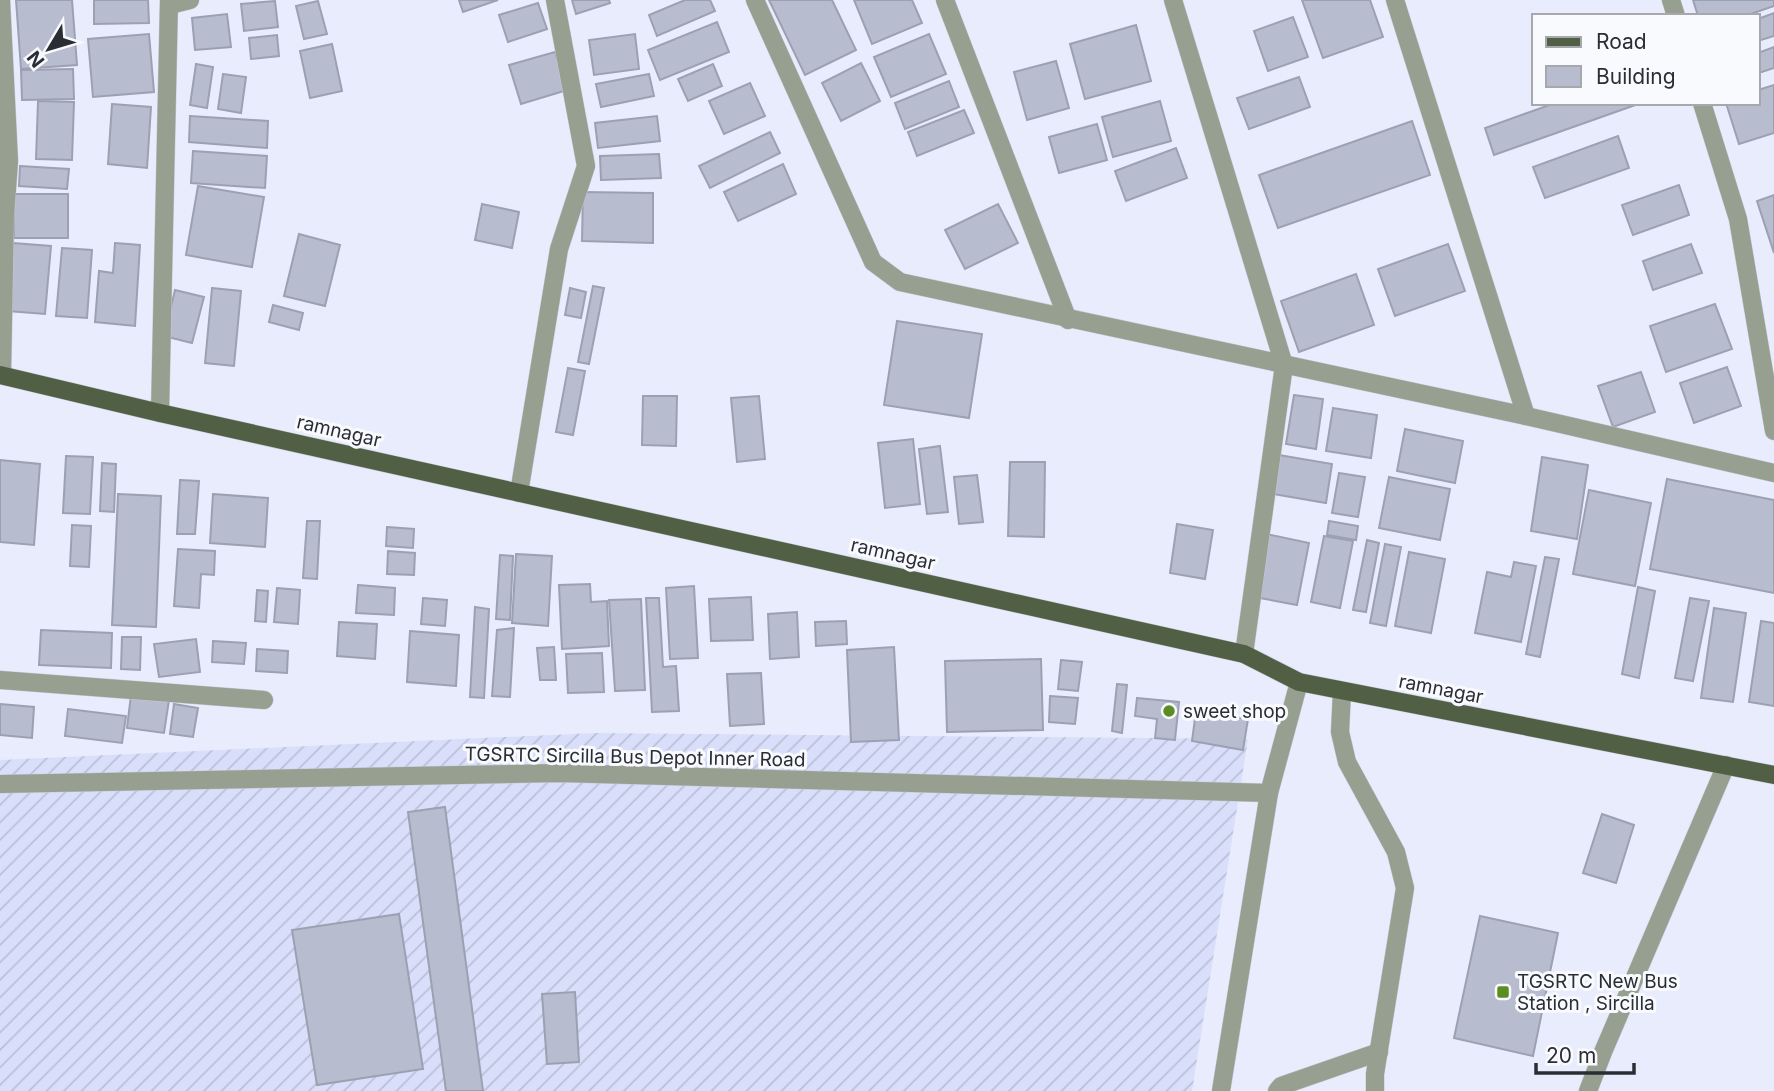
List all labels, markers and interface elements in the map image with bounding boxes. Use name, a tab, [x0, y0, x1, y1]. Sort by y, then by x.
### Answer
north arrow	[14, 14, 84, 84]
legend	[1532, 14, 1760, 105]
text: Road	[1596, 29, 1647, 54]
text: N	[22, 46, 50, 72]
text: Building	[1596, 64, 1676, 89]
street label: ramnagar	[295, 410, 383, 452]
street label: ramnagar	[849, 533, 937, 575]
street label: ramnagar	[1397, 670, 1485, 708]
place label: sweet shop	[1183, 700, 1286, 723]
marker: sweet shop	[1161, 703, 1177, 719]
street label: TGSRTC Sircilla Bus Depot Inner Road	[464, 743, 806, 771]
place label: TGSRTC New Bus Station , Sircilla	[1517, 970, 1678, 1015]
marker: TGSRTC New Bus Station , Sircilla	[1495, 984, 1511, 1000]
scale bar	[1536, 1032, 1634, 1076]
text: 20 m	[1546, 1043, 1596, 1068]

